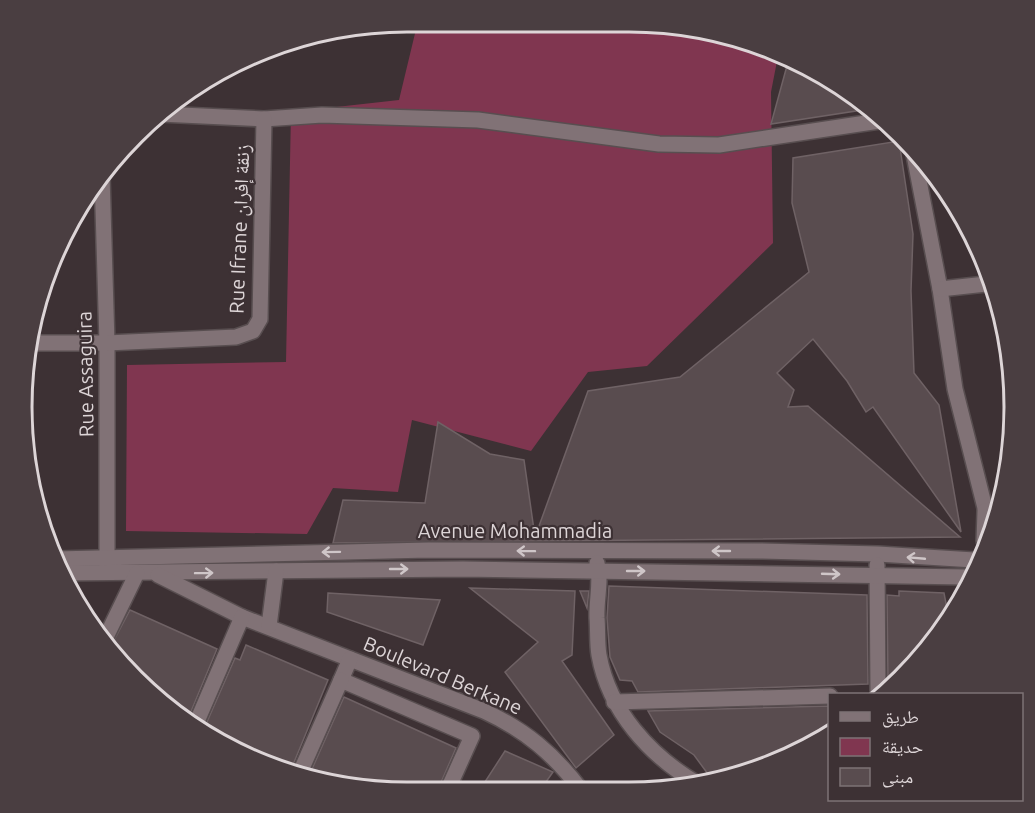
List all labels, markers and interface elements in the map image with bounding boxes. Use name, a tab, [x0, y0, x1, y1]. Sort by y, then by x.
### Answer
street label: Rue Ifrane زنقة إفران	[225, 144, 256, 314]
street label: Rue Assaguira	[72, 311, 98, 437]
street label: Avenue Mohammadia	[418, 519, 612, 542]
one-way arrow	[517, 545, 537, 556]
one-way arrow	[712, 545, 732, 557]
one-way arrow	[322, 547, 342, 558]
one-way arrow	[906, 552, 926, 563]
one-way arrow	[389, 563, 409, 575]
one-way arrow	[626, 565, 646, 577]
one-way arrow	[194, 567, 214, 578]
one-way arrow	[821, 568, 841, 580]
street label: Boulevard Berkane	[360, 631, 526, 719]
legend	[828, 693, 1023, 801]
text: طريق	[882, 706, 919, 728]
text: حديقة	[882, 736, 923, 757]
text: مبنى	[882, 766, 913, 788]

